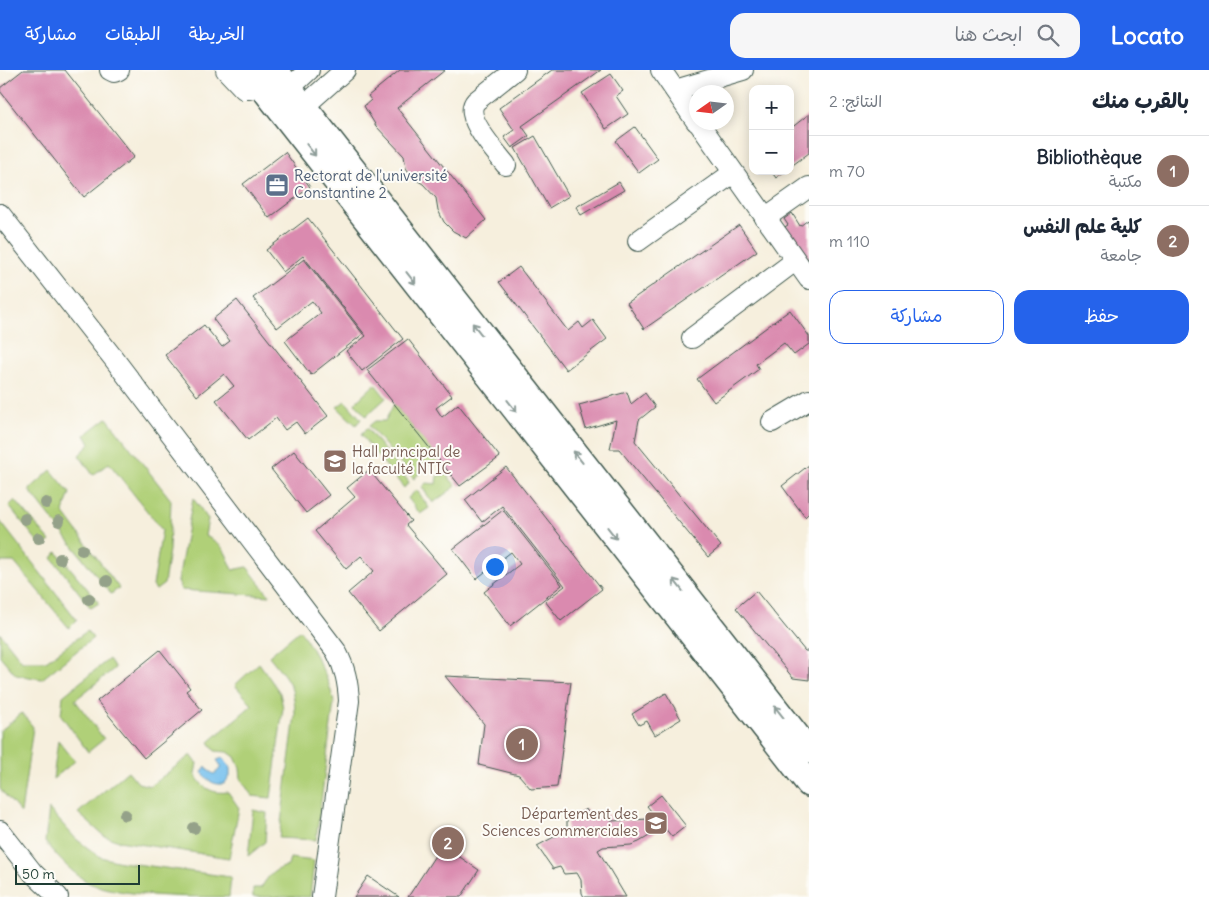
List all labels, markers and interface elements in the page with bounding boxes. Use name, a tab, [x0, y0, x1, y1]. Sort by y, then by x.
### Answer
search box	[730, 13, 1080, 58]
text: Locato	[1110, 20, 1184, 50]
icon: search	[1034, 21, 1062, 49]
text: مشاركة	[25, 22, 77, 45]
text: الطبقات	[105, 22, 161, 45]
text: الخريطة	[189, 22, 245, 45]
text: ابحث هنا	[954, 22, 1022, 46]
north arrow	[689, 85, 734, 130]
map controls	[749, 85, 794, 175]
button: +	[749, 85, 794, 130]
text: بالقرب منك	[1092, 87, 1189, 114]
text: النتائج: 2	[829, 91, 882, 111]
button: −	[749, 130, 794, 175]
one-way arrow	[305, 143, 316, 156]
text: Bibliothèque	[1036, 145, 1142, 169]
text: 70 m	[829, 161, 865, 181]
text: 1	[1170, 161, 1176, 181]
place label: Rectorat de l'université Constantine 2	[294, 166, 448, 202]
text: مكتبة	[1109, 171, 1142, 191]
office icon: Rectorat de l'université Constantine 2	[264, 172, 290, 198]
text: كلية علم النفس	[1023, 214, 1142, 238]
text: 110 m	[829, 231, 870, 251]
text: 2	[1169, 231, 1177, 251]
text: جامعة	[1100, 245, 1142, 265]
one-way arrow	[406, 271, 417, 284]
button: مشاركة	[829, 290, 1004, 344]
button: حفظ	[1014, 290, 1189, 344]
one-way arrow	[472, 323, 483, 336]
one-way arrow	[506, 399, 517, 412]
place label: Hall principal de la faculté NTIC	[352, 442, 460, 478]
school or university icon: Hall principal de la faculté NTIC	[322, 448, 348, 474]
one-way arrow	[572, 451, 583, 464]
one-way arrow	[607, 526, 617, 540]
your location	[482, 554, 508, 580]
one-way arrow	[673, 579, 684, 592]
one-way arrow	[773, 706, 784, 719]
pin: 1	[506, 725, 538, 763]
place label: Département des Sciences commerciales	[482, 804, 638, 840]
school or university icon: Département des Sciences commerciales	[643, 810, 669, 836]
pin: 2	[432, 824, 464, 862]
scale bar	[15, 862, 140, 885]
text: 50 m	[22, 865, 55, 883]

